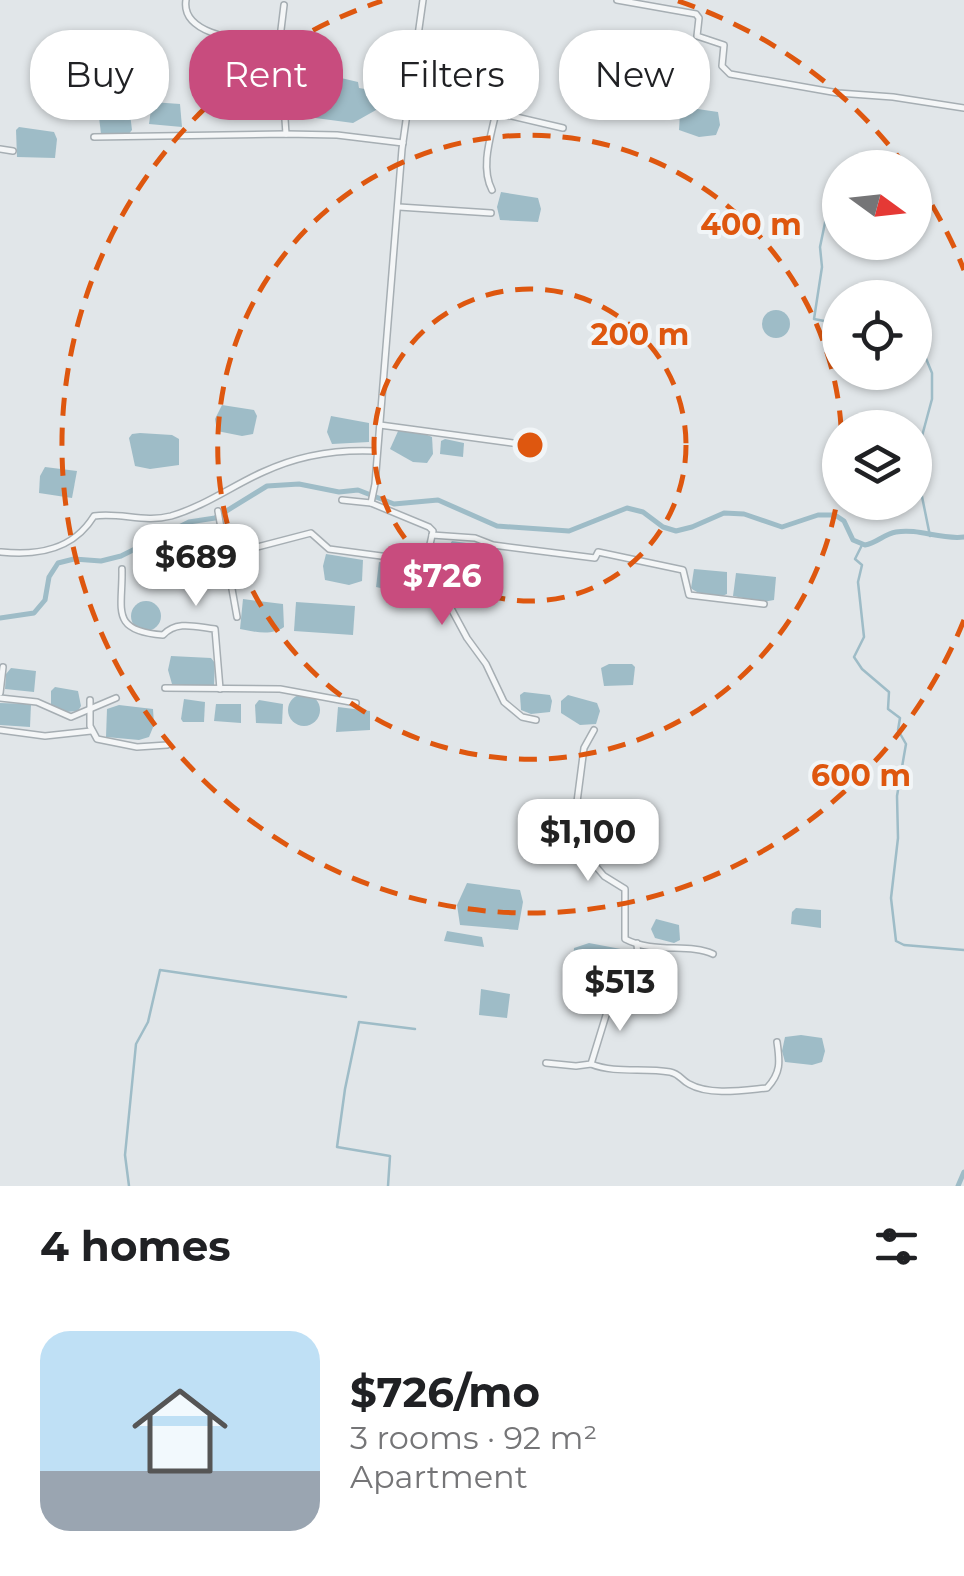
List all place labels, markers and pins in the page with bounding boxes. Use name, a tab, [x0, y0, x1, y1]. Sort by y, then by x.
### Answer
centre of rings	[512, 427, 548, 463]
pin: $689	[137, 524, 255, 609]
pin: $726	[383, 543, 501, 628]
pin: $1,100	[507, 799, 669, 884]
pin: $513	[561, 949, 679, 1034]

